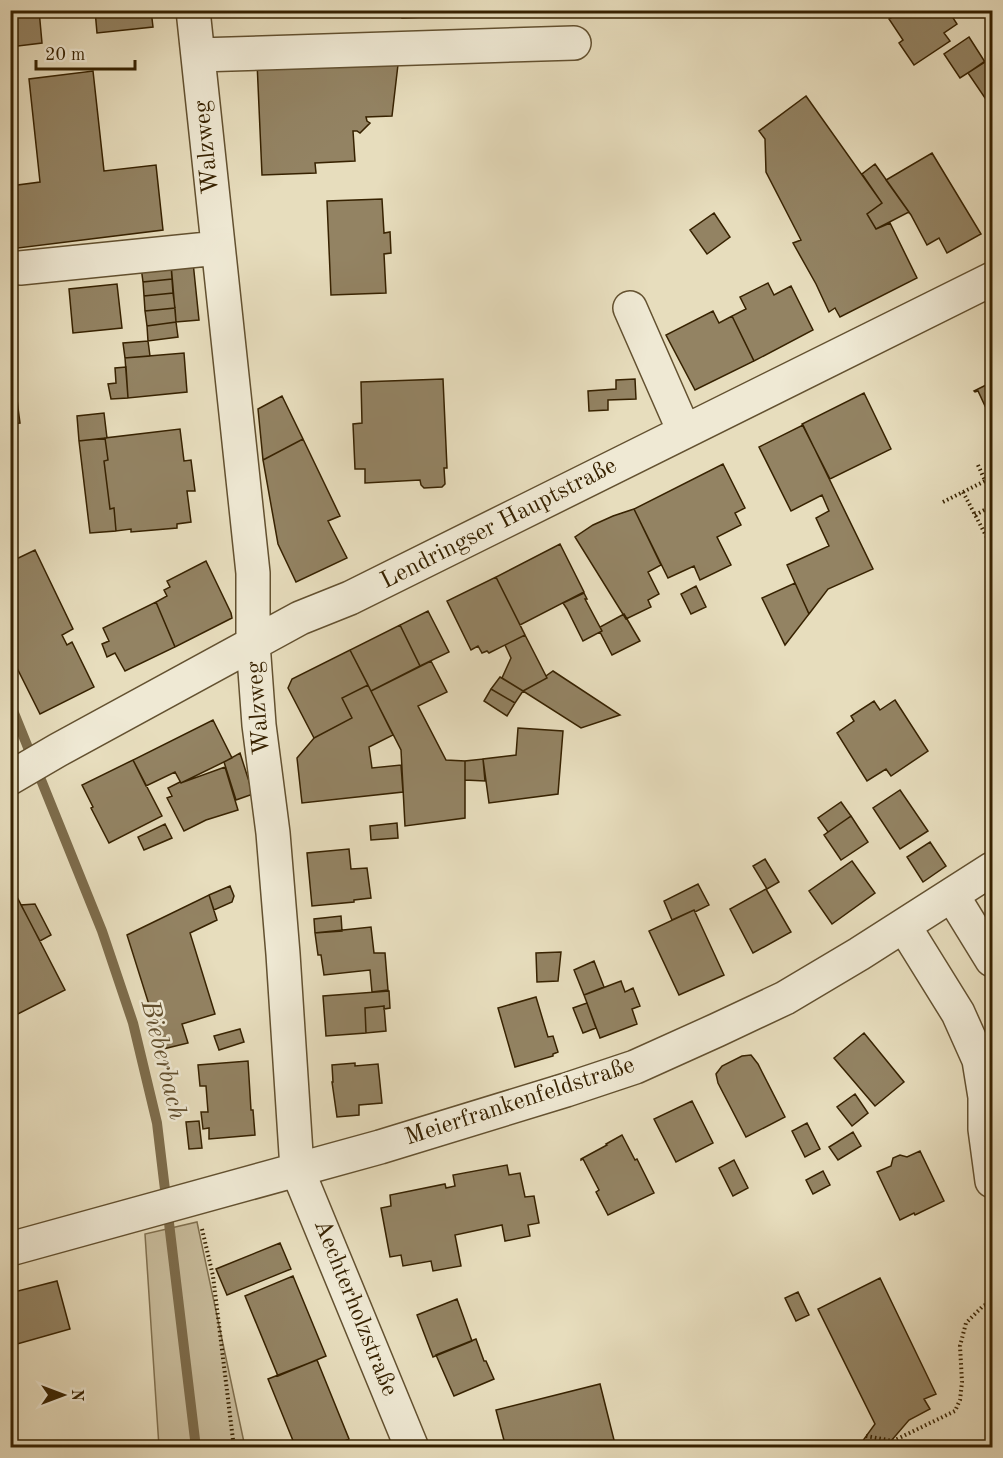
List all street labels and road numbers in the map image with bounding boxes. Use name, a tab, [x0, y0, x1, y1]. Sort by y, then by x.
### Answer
street label: Walzweg	[190, 99, 224, 195]
street label: Lendringser Hauptstraße	[377, 454, 621, 594]
street label: Walzweg	[243, 660, 275, 756]
street label: Meierfrankenfeldstraße	[402, 1054, 638, 1150]
street label: Aechterholzstraße	[309, 1216, 401, 1400]

